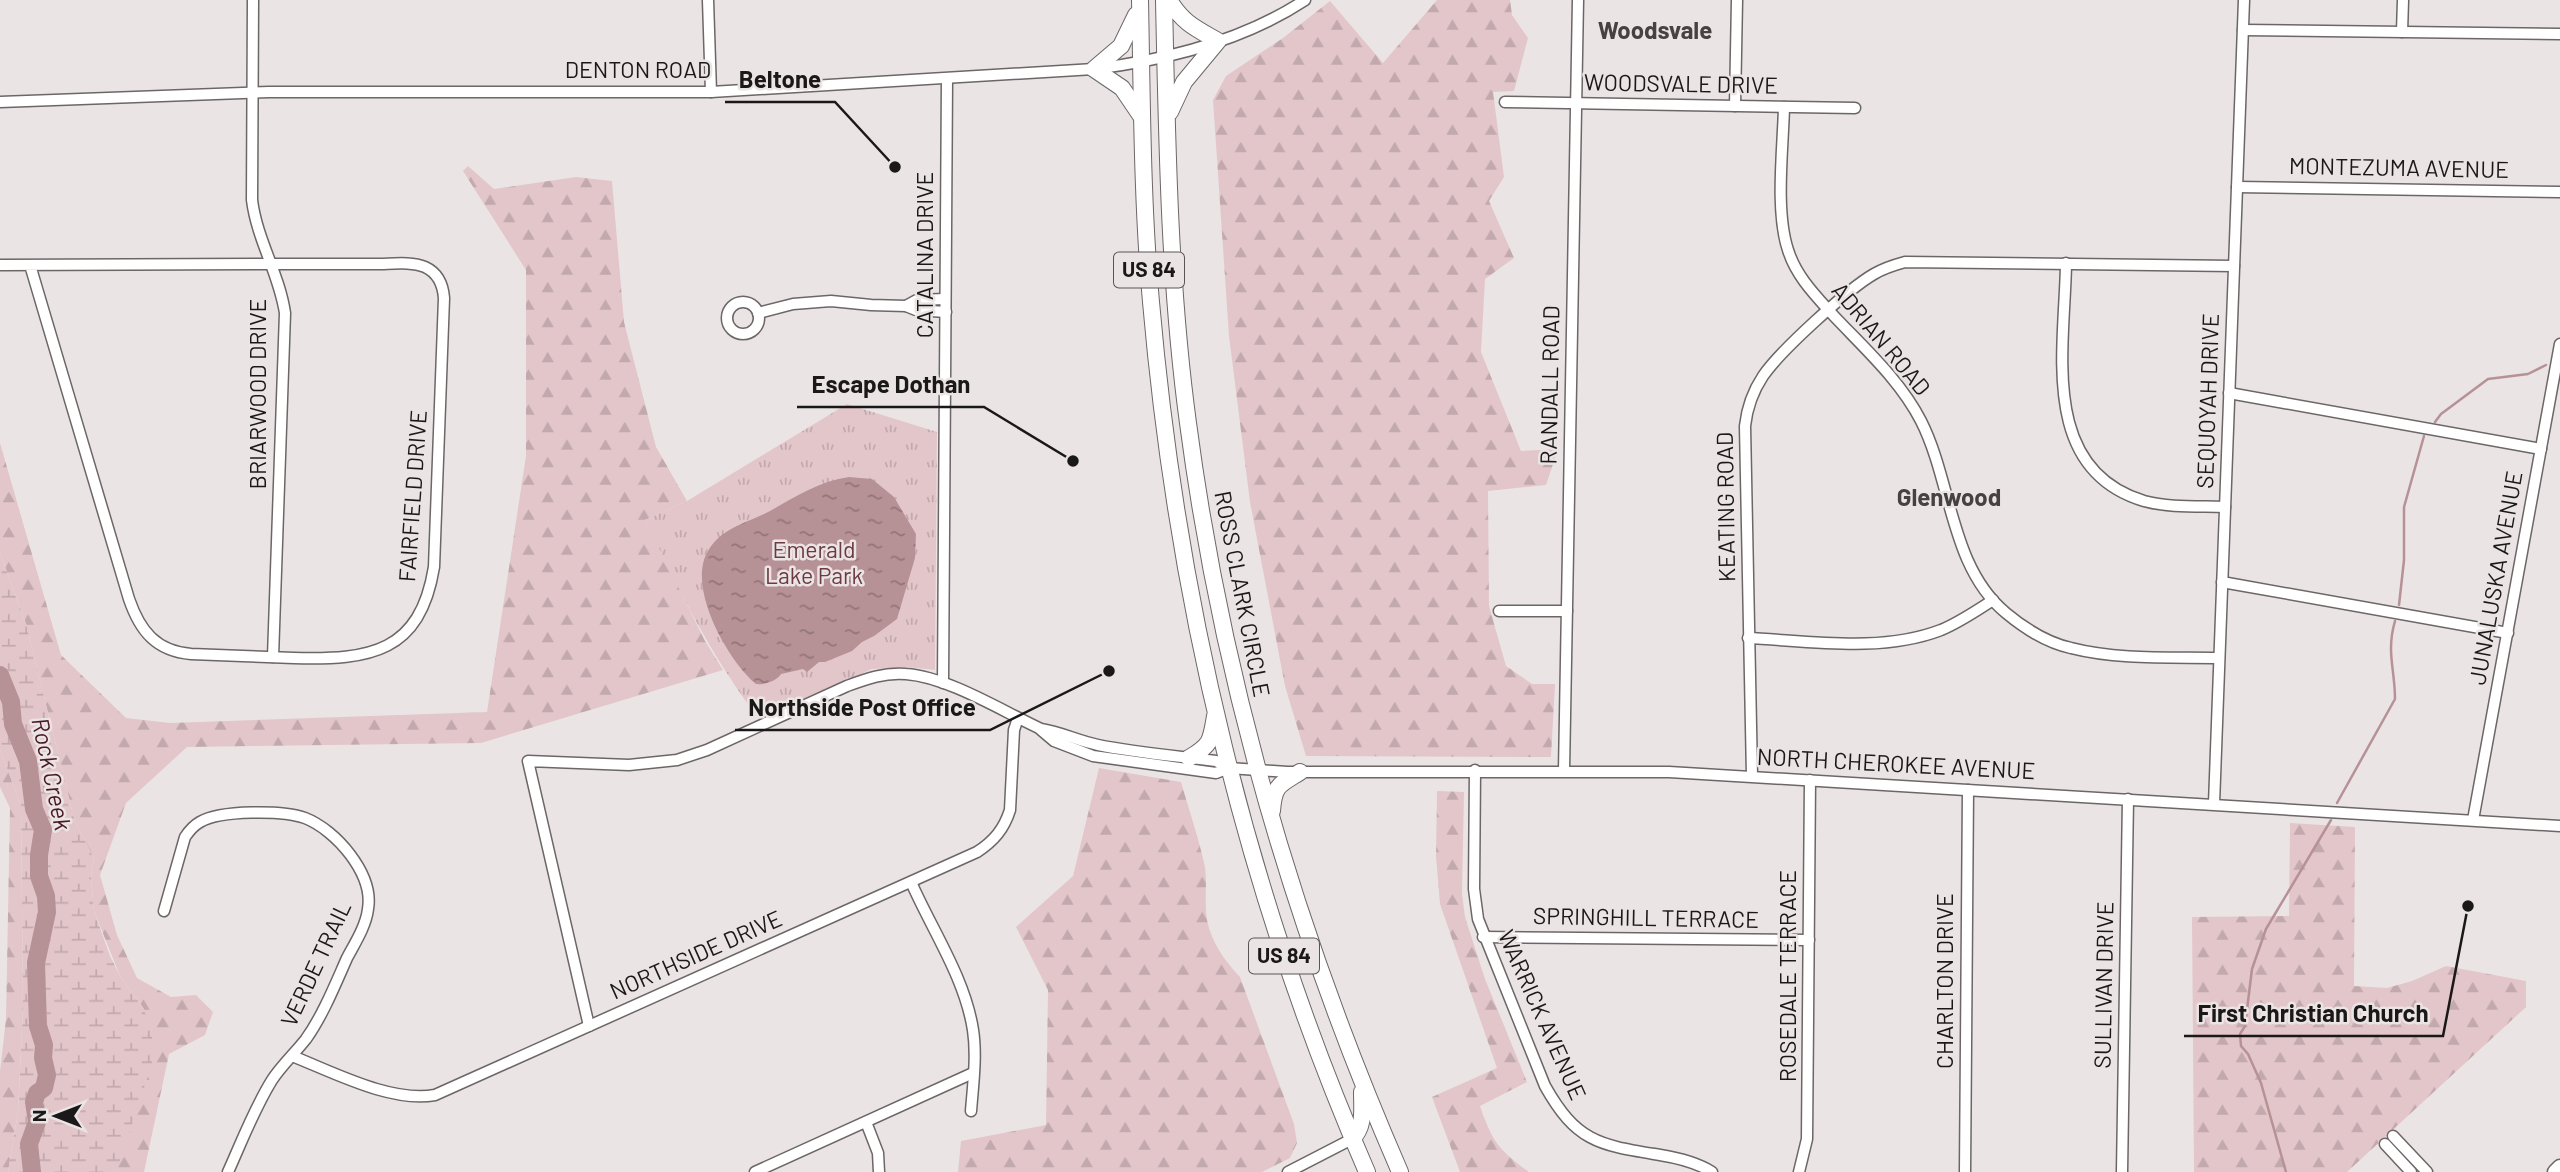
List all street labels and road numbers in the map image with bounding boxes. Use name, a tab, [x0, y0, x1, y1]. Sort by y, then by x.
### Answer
street label: DENTON ROAD	[565, 55, 711, 83]
street label: WOODSVALE DRIVE	[1584, 67, 1778, 99]
street label: MONTEZUMA AVENUE	[2289, 151, 2509, 183]
street label: CATALINA DRIVE	[910, 172, 938, 338]
road number: US 84	[1114, 252, 1184, 288]
street label: ADRIAN ROAD	[1826, 276, 1937, 401]
street label: BRIARWOOD DRIVE	[243, 299, 271, 489]
street label: RANDALL ROAD	[1534, 305, 1564, 465]
street label: SEQUOYAH DRIVE	[2190, 313, 2224, 489]
street label: FAIRFIELD DRIVE	[392, 409, 432, 583]
street label: KEATING ROAD	[1710, 432, 1740, 582]
street label: JUNALUSKA AVENUE	[2462, 469, 2528, 687]
street label: ROSS CLARK CIRCLE	[1209, 488, 1277, 699]
street label: NORTH CHEROKEE AVENUE	[1756, 742, 2036, 784]
street label: ROSEDALE TERRACE	[1773, 870, 1801, 1082]
street label: CHARLTON DRIVE	[1930, 893, 1958, 1069]
street label: VERDE TRAIL	[274, 897, 356, 1031]
street label: SPRINGHILL TERRACE	[1533, 901, 1759, 933]
street label: SULLIVAN DRIVE	[2088, 901, 2118, 1069]
street label: NORTHSIDE DRIVE	[605, 904, 786, 1005]
street label: WARRICK AVENUE	[1493, 925, 1593, 1104]
road number: US 84	[1249, 939, 1319, 974]

